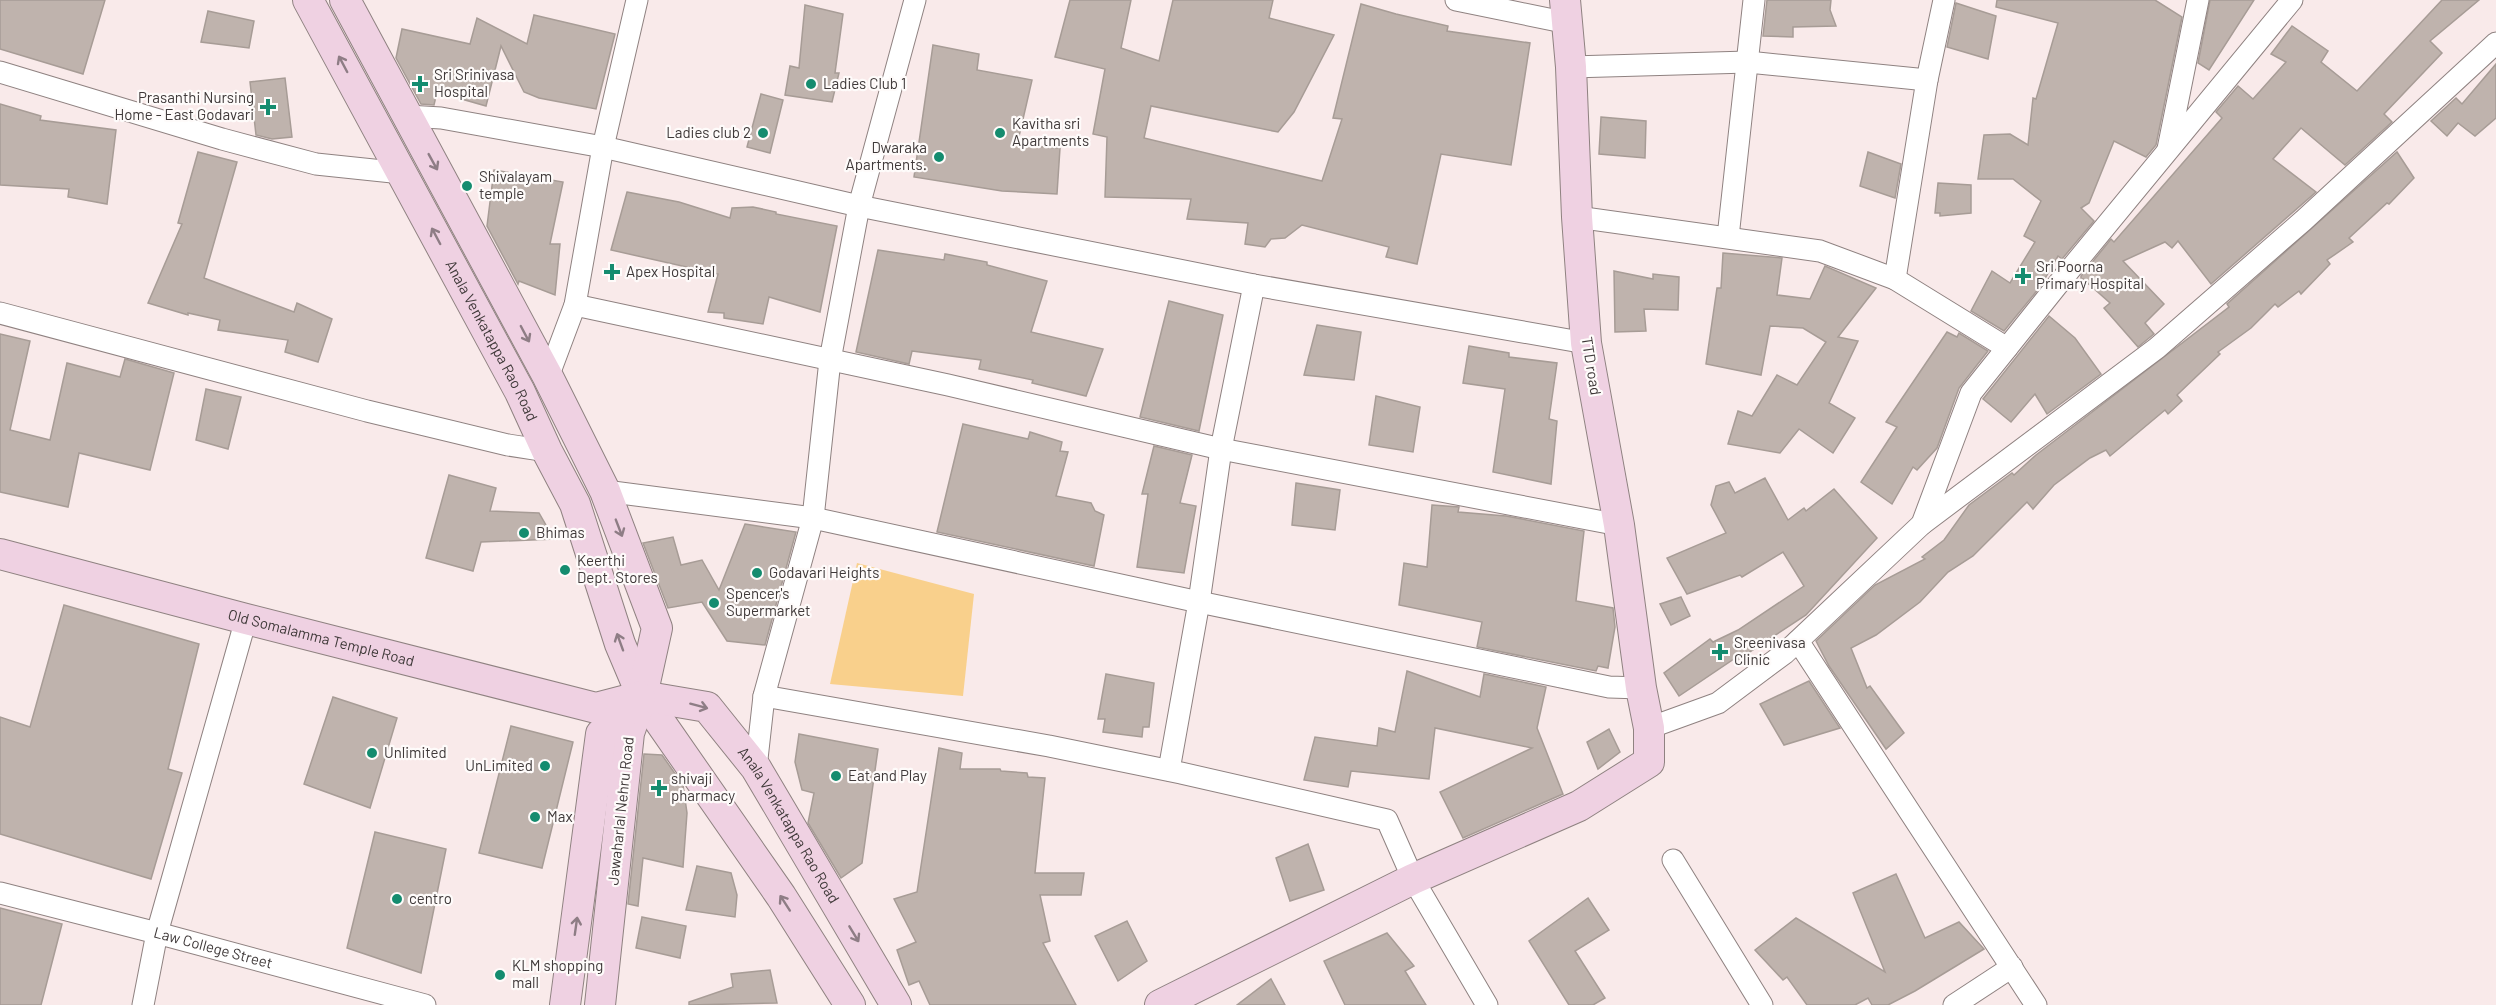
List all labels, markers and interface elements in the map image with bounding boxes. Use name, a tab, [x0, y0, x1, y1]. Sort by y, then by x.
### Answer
one-way arrow	[337, 56, 348, 74]
place label: Sri Srinivasa Hospital	[434, 65, 515, 100]
place label: Ladies Club 1	[823, 74, 906, 92]
marker: Sri Srinivasa Hospital	[411, 75, 429, 93]
marker: Ladies Club 1	[804, 77, 818, 91]
place label: Prasanthi Nursing Home - East Godavari	[114, 88, 254, 123]
marker: Prasanthi Nursing Home - East Godavari	[259, 98, 277, 116]
place label: Kavitha sri Apartments	[1012, 114, 1089, 149]
place label: Ladies club 2	[666, 123, 751, 141]
marker: Ladies club 2	[756, 126, 770, 140]
marker: Kavitha sri Apartments	[993, 126, 1007, 140]
place label: Dwaraka Apartments.	[846, 138, 927, 173]
marker: Dwaraka Apartments.	[932, 150, 946, 164]
one-way arrow	[428, 153, 439, 171]
place label: Shivalayam temple	[479, 167, 552, 202]
marker: Shivalayam temple	[460, 179, 474, 193]
one-way arrow	[430, 228, 442, 245]
street label: Anala Venkatappa Rao Road	[442, 257, 542, 424]
place label: Sri Poorna Primary Hospital	[2036, 257, 2144, 292]
place label: Apex Hospital	[626, 262, 715, 280]
marker: Apex Hospital	[603, 263, 621, 281]
marker: Sri Poorna Primary Hospital	[2014, 267, 2032, 285]
one-way arrow	[519, 325, 531, 342]
street label: TTD road	[1579, 335, 1605, 396]
one-way arrow	[614, 519, 625, 537]
place label: Bhimas	[536, 523, 585, 541]
marker: Bhimas	[517, 526, 531, 540]
place label: Keerthi Dept. Stores	[577, 551, 658, 586]
marker: Keerthi Dept. Stores	[558, 563, 572, 577]
place label: Godavari Heights	[769, 563, 879, 581]
marker: Godavari Heights	[750, 566, 764, 580]
place label: Spencer's Supermarket	[726, 584, 811, 619]
marker: Spencer's Supermarket	[707, 596, 721, 610]
street label: Old Somalamma Temple Road	[226, 605, 416, 669]
one-way arrow	[613, 633, 624, 652]
place label: Sreenivasa Clinic	[1734, 633, 1806, 668]
marker: Sreenivasa Clinic	[1711, 643, 1729, 661]
one-way arrow	[689, 701, 708, 713]
street label: Jawaharlal Nehru Road	[603, 736, 637, 886]
place label: Unlimited	[384, 743, 447, 761]
street label: Anala Venkatappa Rao Road	[735, 743, 844, 906]
marker: Unlimited	[365, 746, 379, 760]
place label: UnLimited	[465, 756, 533, 774]
marker: UnLimited	[538, 759, 552, 773]
place label: Eat and Play	[848, 766, 927, 784]
place label: shivaji pharmacy	[671, 769, 735, 804]
marker: Eat and Play	[829, 769, 843, 783]
marker: shivaji pharmacy	[652, 781, 666, 795]
place label: Max	[547, 807, 573, 825]
marker: Max	[528, 810, 542, 824]
place label: centro	[409, 889, 452, 907]
marker: centro	[390, 892, 404, 906]
one-way arrow	[779, 895, 791, 911]
one-way arrow	[570, 917, 581, 937]
street label: Law College Street	[152, 923, 275, 972]
one-way arrow	[849, 925, 861, 942]
place label: KLM shopping mall	[512, 956, 603, 991]
marker: KLM shopping mall	[493, 968, 507, 982]

